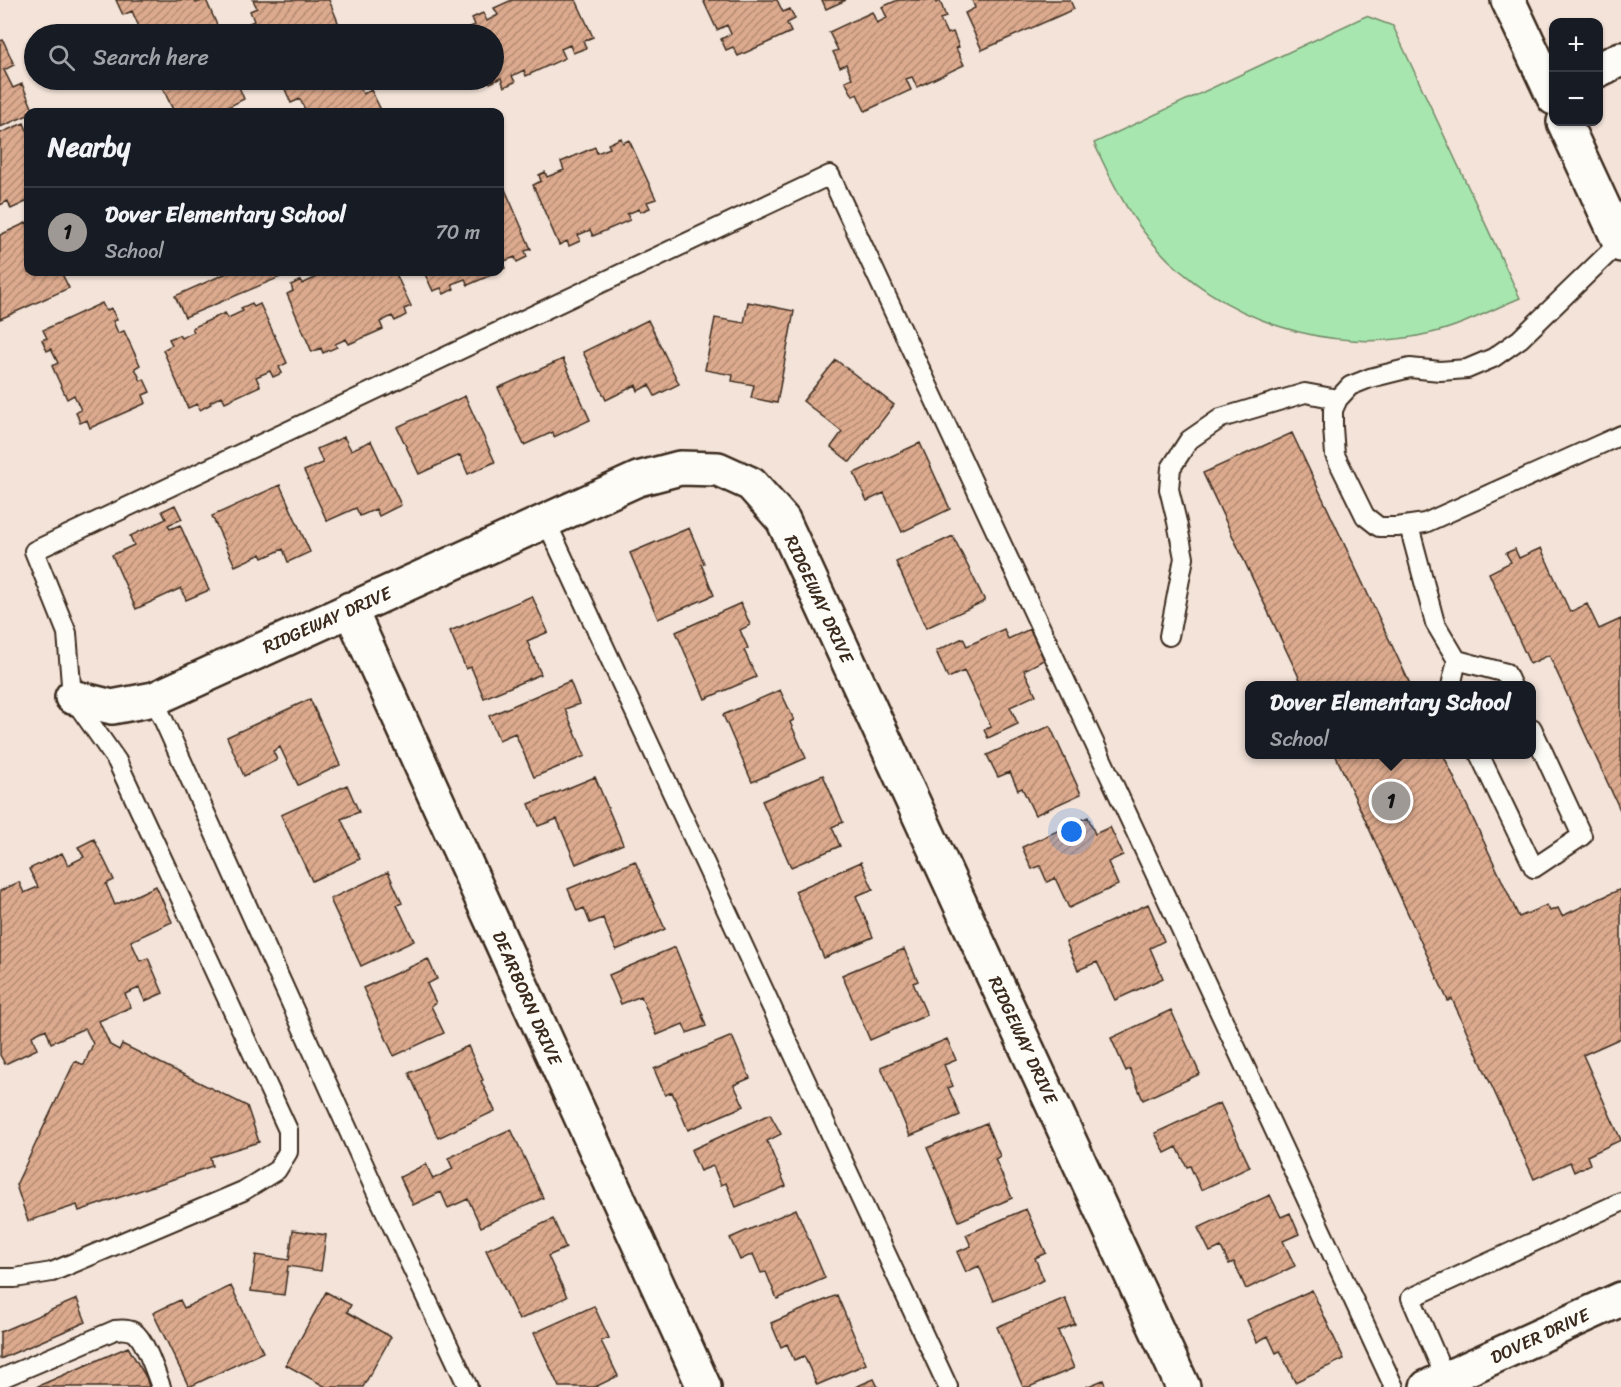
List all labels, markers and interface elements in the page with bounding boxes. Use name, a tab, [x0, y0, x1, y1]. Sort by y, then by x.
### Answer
map controls	[1549, 18, 1603, 126]
button: +	[1549, 18, 1603, 72]
search box	[24, 24, 504, 90]
text: Search here	[93, 38, 209, 77]
icon: search	[45, 41, 78, 74]
button: −	[1549, 72, 1603, 126]
text: Nearby	[48, 124, 130, 170]
text: Dover Elementary School	[105, 195, 346, 234]
text: 1	[63, 215, 72, 250]
text: 70 m	[435, 215, 480, 250]
text: School	[105, 234, 164, 269]
street label: RIDGEWAY DRIVE	[775, 530, 863, 669]
street label: RIDGEWAY DRIVE	[257, 577, 398, 663]
popup	[1245, 681, 1536, 759]
text: Dover Elementary School	[1270, 683, 1511, 722]
text: School	[1270, 722, 1329, 757]
pin: 1	[1372, 778, 1410, 824]
your location	[1057, 817, 1086, 846]
street label: DEARBORN DRIVE	[483, 926, 571, 1071]
street label: RIDGEWAY DRIVE	[979, 971, 1067, 1110]
street label: DOVER DRIVE	[1485, 1299, 1596, 1373]

